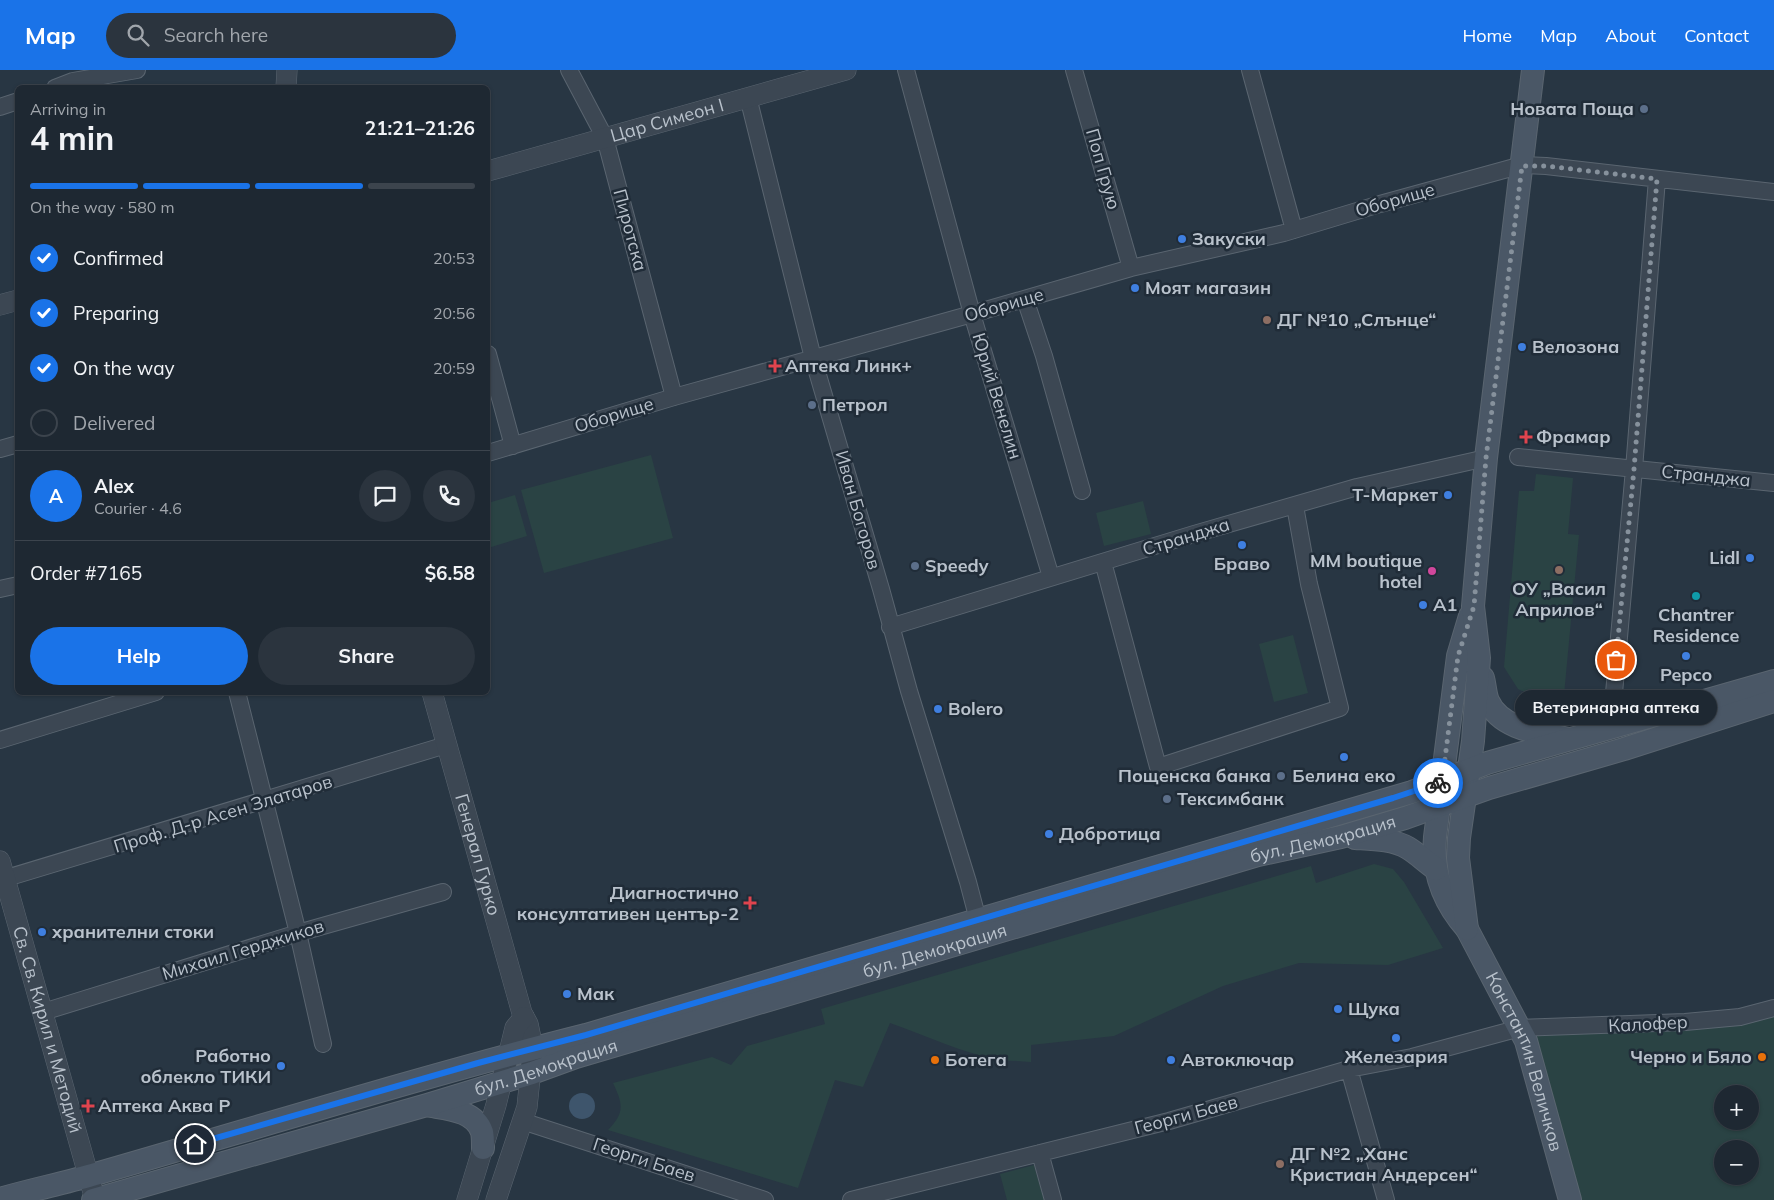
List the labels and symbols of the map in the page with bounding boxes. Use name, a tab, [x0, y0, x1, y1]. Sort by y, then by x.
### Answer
street label: Цар Симеон I	[607, 93, 726, 147]
place label: Новата Поща	[1510, 97, 1634, 120]
marker: Новата Поща	[1638, 103, 1650, 115]
street label: Поп Грую	[1081, 126, 1126, 212]
street label: Оборище	[1352, 177, 1437, 222]
street label: Пиротска	[609, 186, 652, 273]
place label: Закуски	[1192, 227, 1266, 250]
marker: Закуски	[1176, 233, 1188, 245]
place label: Моят магазин	[1145, 276, 1271, 299]
street label: Оборище	[961, 282, 1046, 327]
marker: Моят магазин	[1129, 282, 1141, 294]
place label: ДГ №10 „Слънце“	[1277, 308, 1436, 331]
marker: ДГ №10 „Слънце“	[1261, 314, 1273, 326]
street label: Юрий Венелин	[967, 330, 1028, 462]
place label: Велозона	[1532, 335, 1619, 358]
marker: Велозона	[1516, 341, 1528, 353]
place label: Аптека Линк+	[785, 354, 912, 377]
marker: Аптека Линк+	[769, 360, 781, 372]
street label: Оборище	[571, 392, 656, 437]
place label: Петрол	[822, 393, 888, 416]
marker: Петрол	[806, 399, 818, 411]
place label: Фрамар	[1536, 425, 1611, 448]
marker: Фрамар	[1520, 431, 1532, 443]
street label: Иван Богоров	[831, 448, 886, 572]
street label: Странджа	[1660, 459, 1752, 492]
place label: Т-Маркет	[1352, 483, 1438, 506]
marker: Т-Маркет	[1442, 489, 1454, 501]
street label: Странджа	[1140, 512, 1232, 561]
marker: Браво	[1236, 539, 1248, 551]
place label: Lidl	[1709, 546, 1740, 569]
place label: MM boutique hotel	[1310, 549, 1422, 593]
place label: Браво	[1214, 552, 1270, 575]
marker: Lidl	[1744, 552, 1756, 564]
place label: Speedy	[925, 554, 989, 577]
marker: Speedy	[909, 560, 921, 572]
marker: ОУ „Васил Априлов“	[1553, 564, 1565, 576]
marker: MM boutique hotel	[1426, 565, 1438, 577]
place label: ОУ „Васил Априлов“	[1512, 577, 1606, 621]
marker: Chantrer Residence	[1690, 590, 1702, 602]
place label: A1	[1433, 593, 1457, 616]
marker: A1	[1417, 599, 1429, 611]
place label: Chantrer Residence	[1653, 603, 1739, 647]
pin	[1595, 639, 1637, 681]
marker: Pepco	[1680, 650, 1692, 662]
place label: Pepco	[1660, 663, 1712, 686]
callout: Ветеринарна аптека	[1515, 690, 1717, 725]
place label: Bolero	[948, 697, 1003, 720]
marker: Bolero	[932, 703, 944, 715]
marker: Белина еко	[1338, 751, 1350, 763]
courier	[1413, 758, 1463, 808]
place label: Пощенска банка	[1118, 764, 1271, 787]
place label: Белина еко	[1292, 764, 1396, 787]
street label: Проф. Д-р Асен Златаров	[111, 769, 335, 858]
marker: Пощенска банка	[1275, 770, 1287, 782]
place label: Тексимбанк	[1177, 787, 1285, 810]
street label: Генерал Гурко	[450, 791, 506, 918]
marker: Тексимбанк	[1161, 793, 1173, 805]
street label: бул. Демокрация	[1247, 809, 1398, 868]
place label: Добротица	[1059, 822, 1161, 845]
marker: Добротица	[1043, 828, 1055, 840]
place label: Диагностично консултативен център-2	[517, 881, 739, 925]
marker: Диагностично консултативен център-2	[743, 896, 757, 910]
street label: Михаил Герджиков	[159, 914, 327, 985]
street label: бул. Демокрация	[860, 918, 1009, 982]
place label: хранителни стоки	[51, 920, 214, 943]
street label: Св. Св. Кирил и Методий	[8, 923, 88, 1135]
marker: хранителни стоки	[36, 926, 48, 938]
street label: Константин Величков	[1481, 968, 1568, 1154]
place label: Мак	[577, 982, 615, 1005]
marker: Мак	[561, 988, 573, 1000]
place label: Щука	[1348, 997, 1400, 1020]
marker: Щука	[1332, 1003, 1344, 1015]
street label: Калофер	[1608, 1010, 1688, 1037]
marker: Железария	[1390, 1032, 1402, 1044]
street label: бул. Демокрация	[471, 1033, 620, 1101]
place label: Работно облекло ТИКИ	[140, 1044, 271, 1088]
place label: Железария	[1344, 1045, 1448, 1068]
place label: Черно и Бяло	[1630, 1045, 1752, 1068]
place label: Ботега	[945, 1048, 1007, 1071]
place label: Автоключар	[1181, 1048, 1294, 1071]
marker: Черно и Бяло	[1756, 1051, 1768, 1063]
marker: Ботега	[929, 1054, 941, 1066]
marker: Автоключар	[1165, 1054, 1177, 1066]
marker: Работно облекло ТИКИ	[275, 1060, 287, 1072]
street label: Георги Баев	[1132, 1090, 1240, 1139]
place label: Аптека Аква Р	[98, 1094, 230, 1117]
marker: Аптека Аква Р	[82, 1100, 94, 1112]
pin	[174, 1123, 216, 1165]
street label: Георги Баев	[590, 1132, 698, 1187]
place label: ДГ №2 „Ханс Кристиан Андерсен“	[1290, 1142, 1478, 1186]
marker: ДГ №2 „Ханс Кристиан Андерсен“	[1274, 1158, 1286, 1170]

